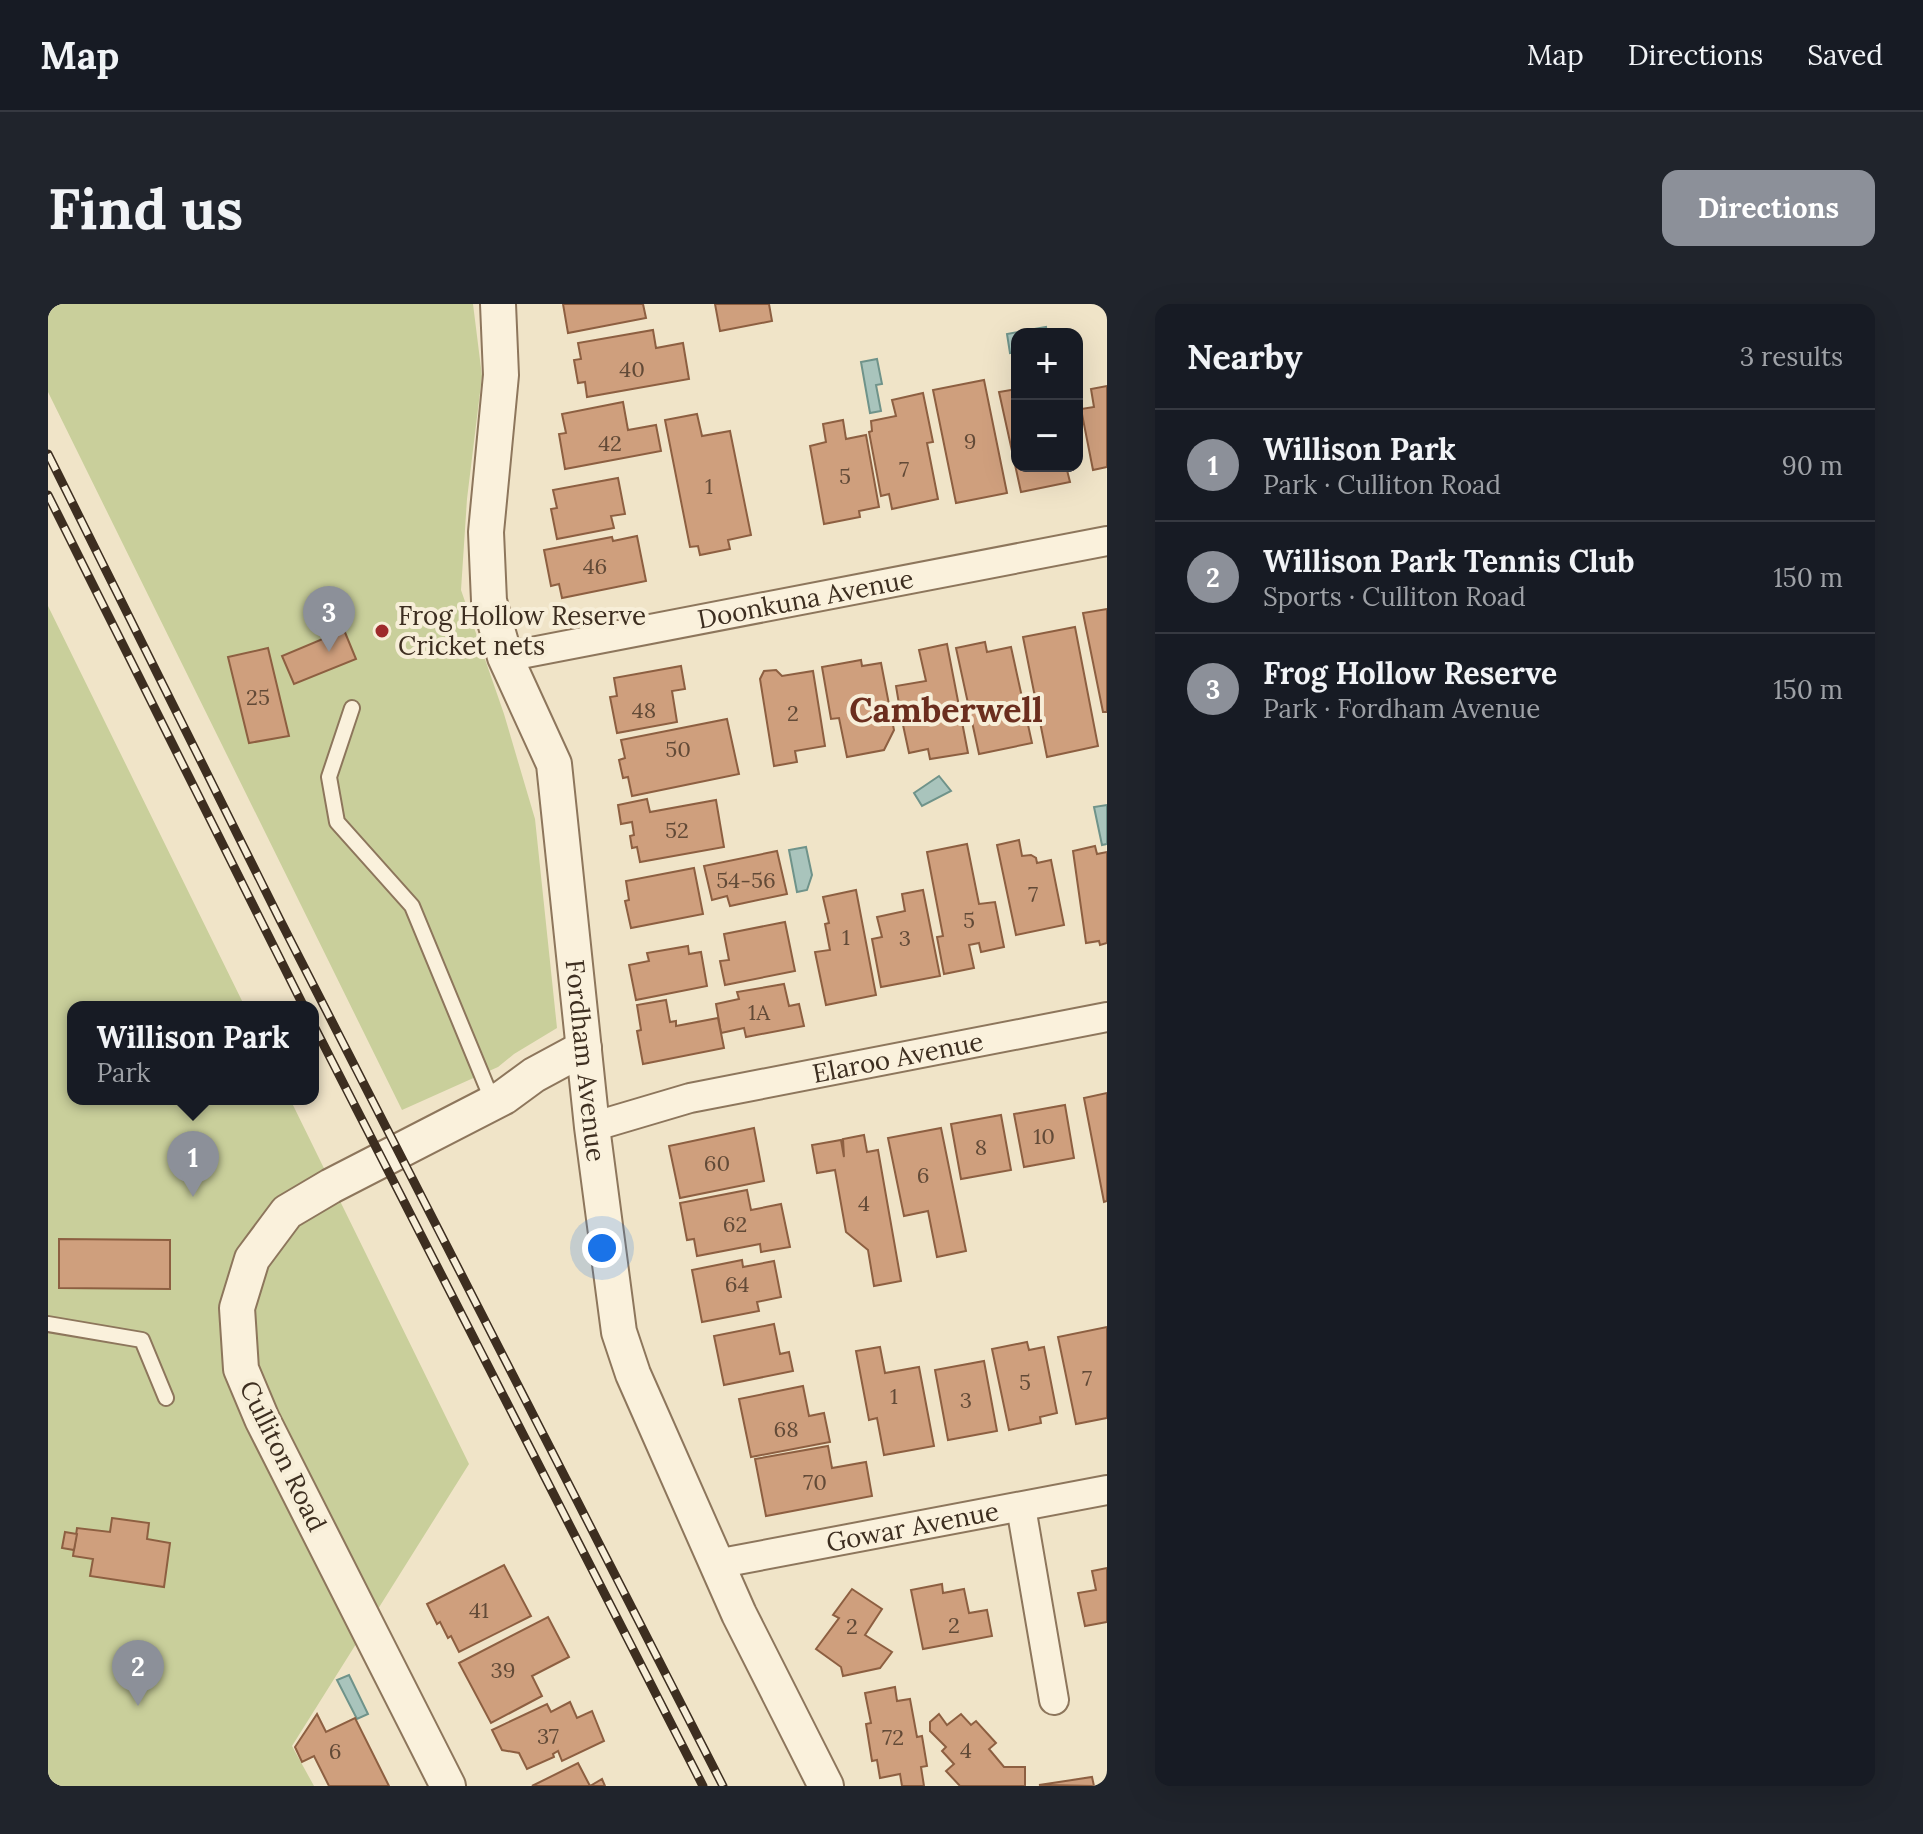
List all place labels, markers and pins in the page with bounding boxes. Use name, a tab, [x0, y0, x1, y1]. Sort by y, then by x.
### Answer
pin: 3	[303, 586, 355, 652]
place label: Frog Hollow Reserve Cricket nets	[398, 599, 646, 662]
marker: Frog Hollow Reserve Cricket nets	[373, 622, 391, 640]
pin: 1	[167, 1131, 219, 1197]
pin: 2	[112, 1640, 164, 1706]

